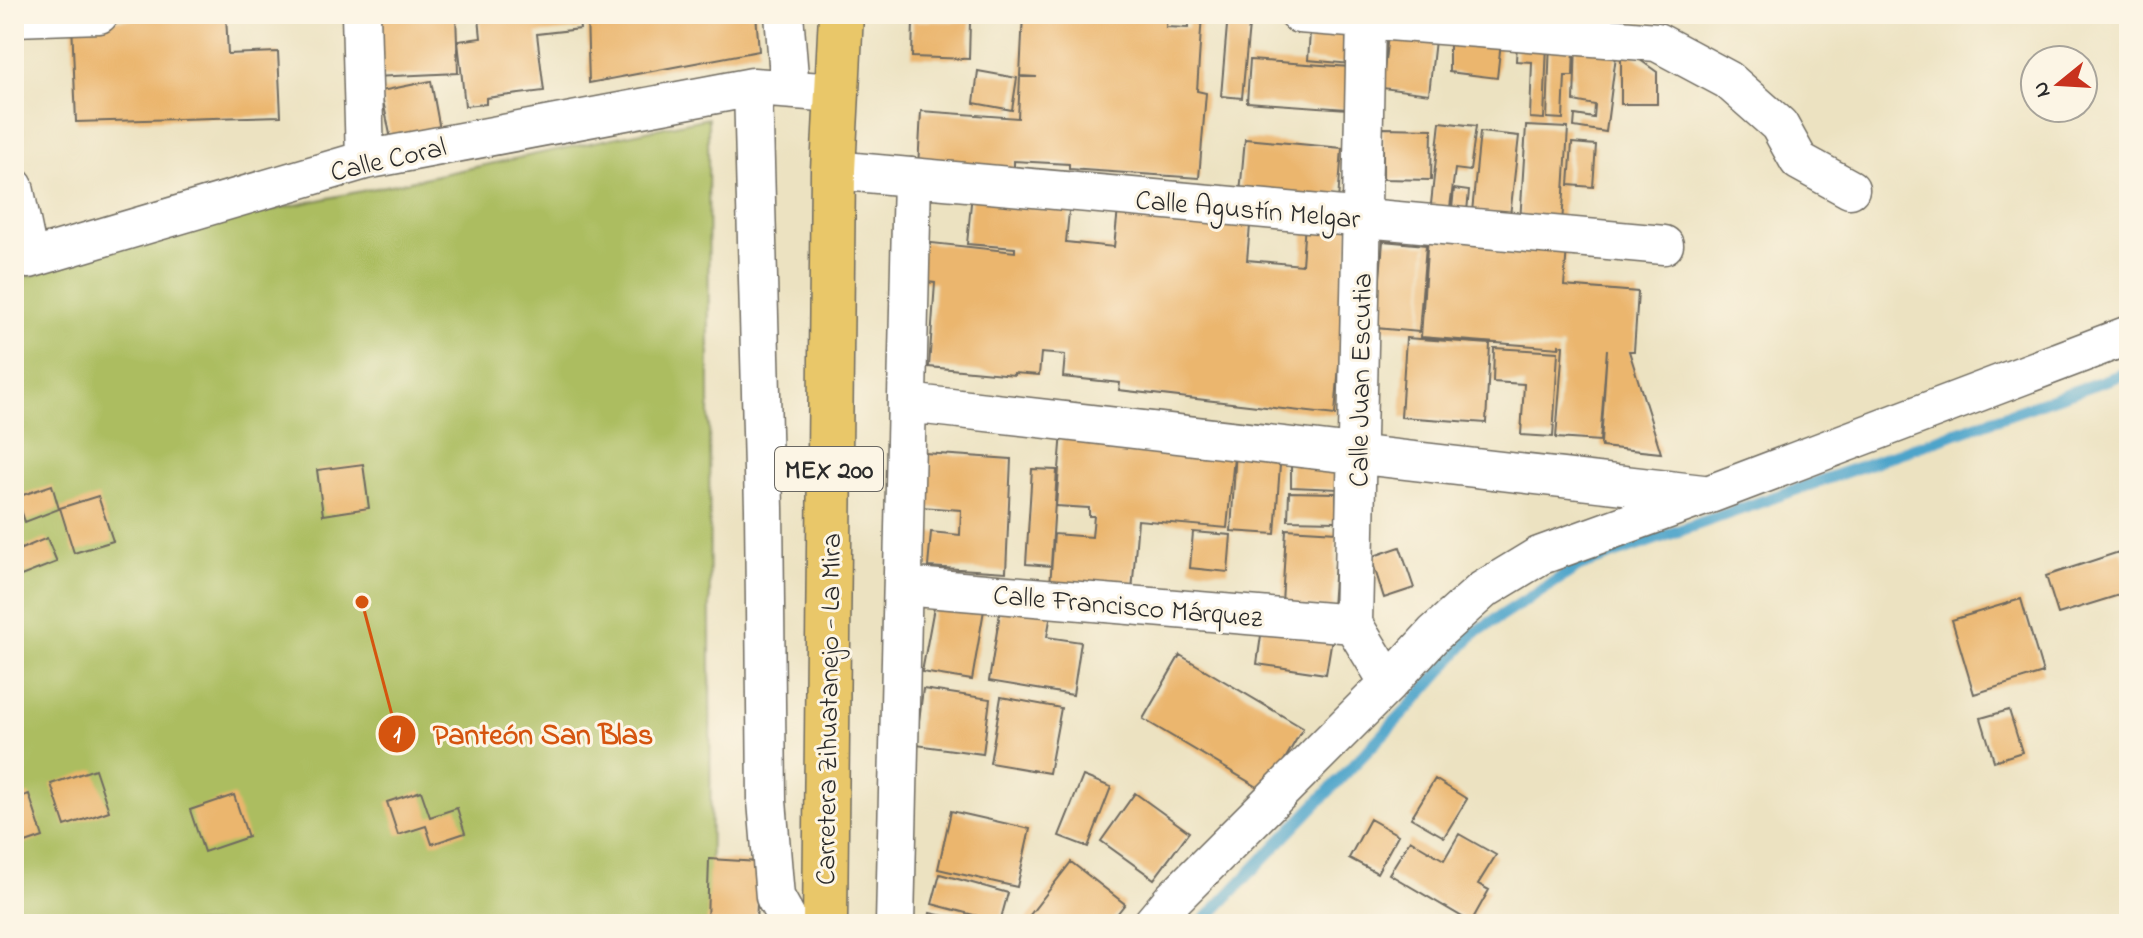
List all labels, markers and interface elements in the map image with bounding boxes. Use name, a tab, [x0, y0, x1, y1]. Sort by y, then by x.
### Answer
north arrow	[2019, 44, 2099, 124]
text: N	[2025, 77, 2060, 101]
street label: Calle Coral	[327, 128, 451, 195]
street label: Calle Agustín Melgar	[1134, 181, 1362, 242]
street label: Calle Juan Escutia	[1340, 273, 1385, 487]
road number: MEX 200	[775, 447, 883, 491]
street label: Carretera Zihuatanejo - La Mira	[807, 533, 854, 886]
street label: Calle Francisco Márquez	[991, 576, 1264, 641]
callout: Panteón San Blas	[377, 707, 670, 761]
text: Panteón San Blas	[433, 715, 653, 759]
text: 1	[393, 719, 401, 754]

